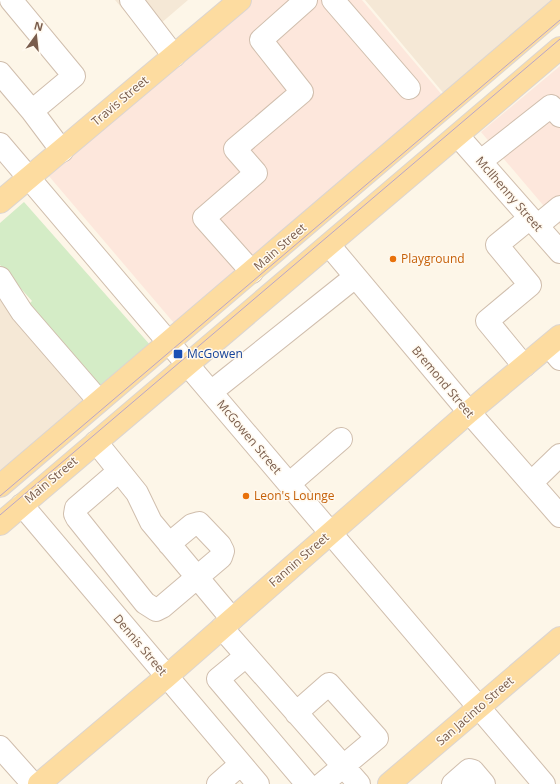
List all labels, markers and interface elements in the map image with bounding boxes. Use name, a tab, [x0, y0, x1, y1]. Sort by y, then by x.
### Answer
north arrow	[16, 16, 56, 56]
text: N	[32, 17, 45, 34]
street label: Travis Street	[88, 72, 152, 129]
street label: McIlhenny Street	[472, 152, 547, 235]
street label: Main Street	[250, 219, 310, 274]
place label: Playground	[401, 250, 465, 267]
marker: Playground	[388, 254, 398, 264]
street label: Bremond Street	[408, 342, 479, 421]
place label: McGowen	[187, 345, 243, 362]
marker: McGowen	[172, 348, 184, 360]
street label: McGowen Street	[213, 396, 286, 478]
street label: Main Street	[21, 452, 81, 507]
place label: Leon's Lounge	[254, 487, 335, 504]
marker: Leon's Lounge	[241, 491, 251, 501]
street label: Fannin Street	[265, 529, 332, 591]
street label: Dennis Street	[110, 610, 171, 679]
street label: San Jacinto Street	[432, 672, 517, 749]

